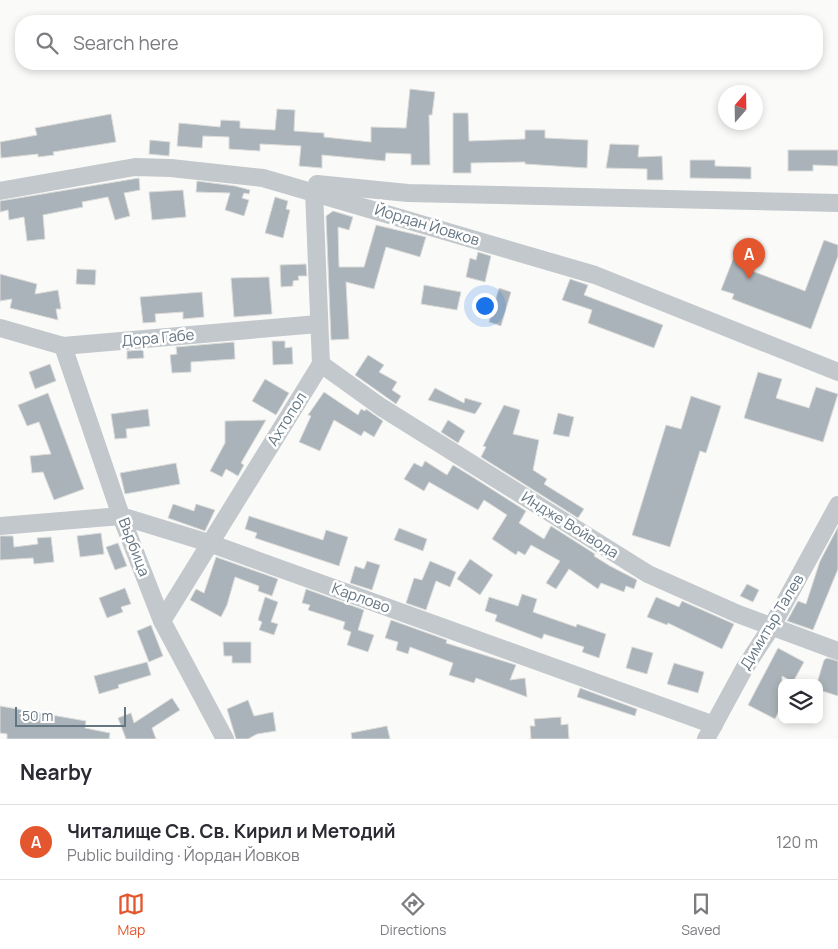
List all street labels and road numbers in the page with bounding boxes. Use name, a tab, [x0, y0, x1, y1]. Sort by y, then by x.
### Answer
street label: Йордан Йовков	[372, 199, 482, 250]
street label: Дора Габе	[121, 324, 195, 351]
street label: Ахтопол	[262, 388, 311, 450]
street label: Индже Войвода	[518, 486, 623, 563]
street label: Върбица	[114, 514, 155, 579]
street label: Димитър Талев	[735, 570, 808, 673]
street label: Карлово	[329, 577, 393, 618]

